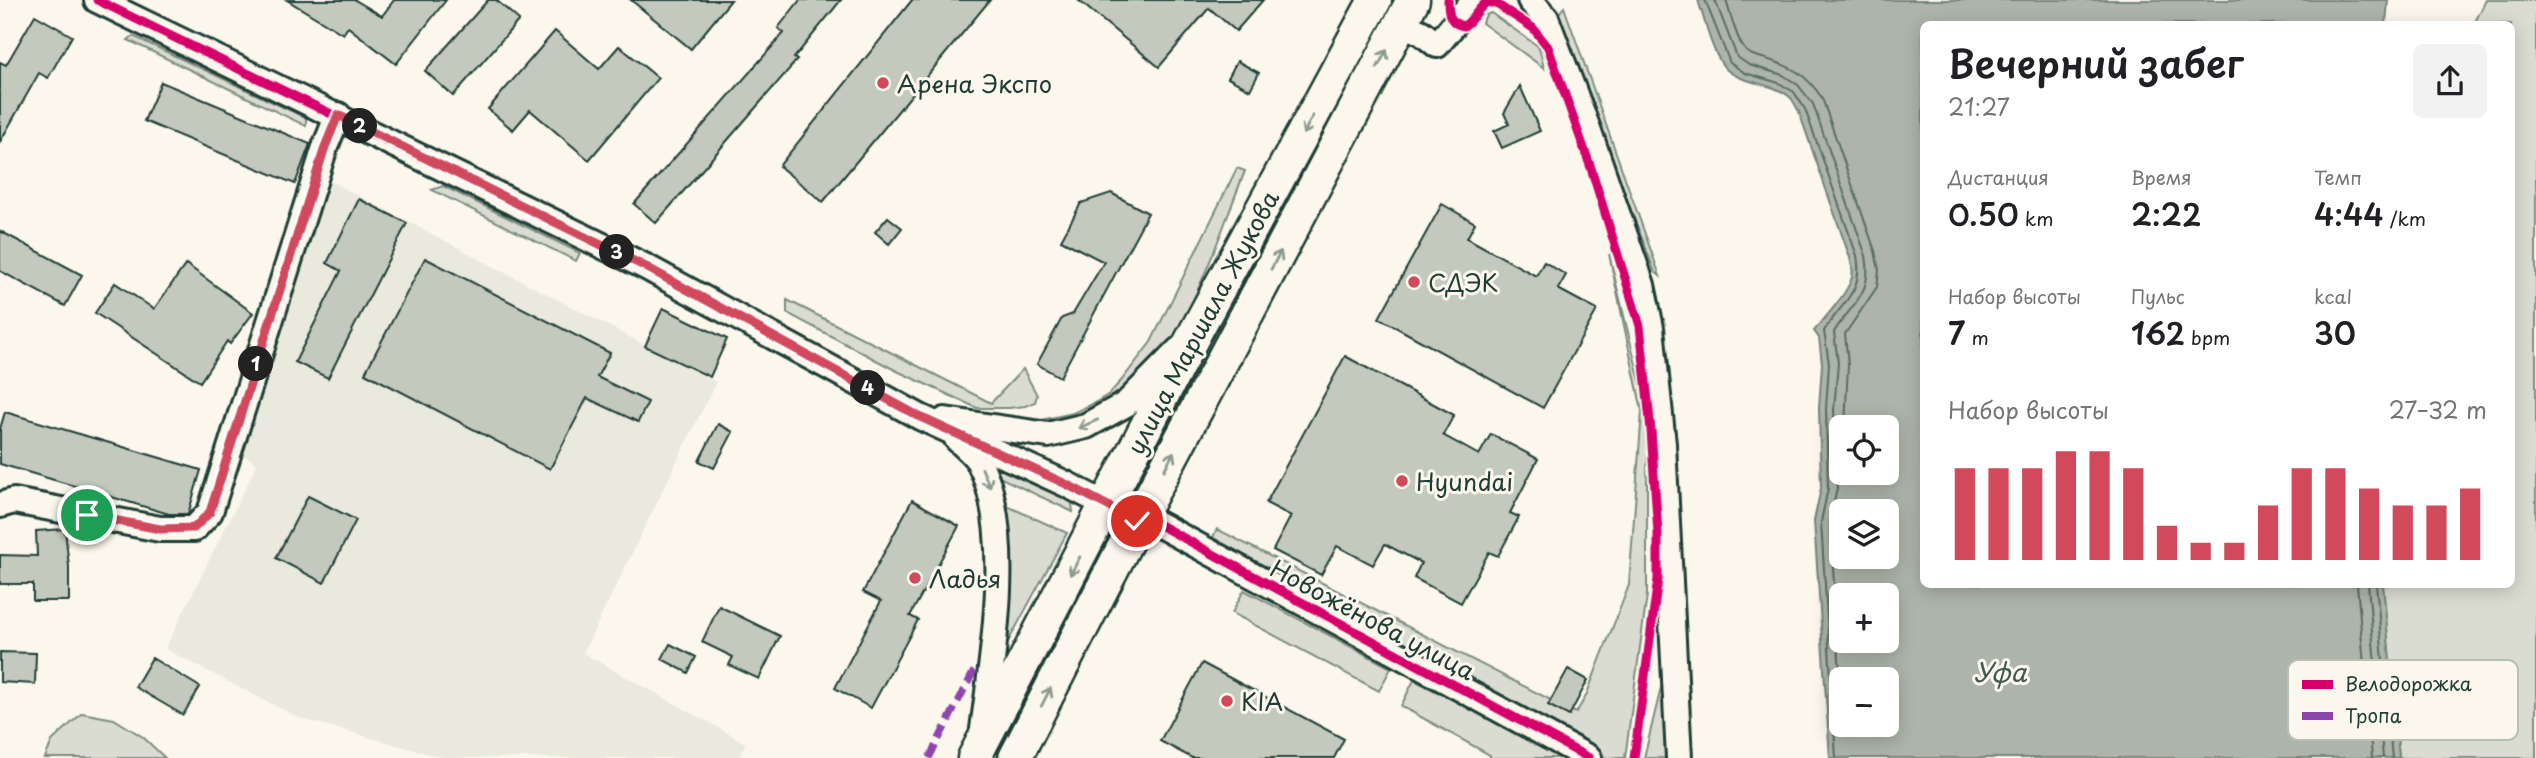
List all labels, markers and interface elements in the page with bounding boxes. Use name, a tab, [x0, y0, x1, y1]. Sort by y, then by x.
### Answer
text: Вечерний забег	[1948, 34, 2244, 91]
button: share	[2413, 44, 2487, 118]
one-way arrow	[1375, 49, 1389, 69]
place label: Арена Экспо	[897, 65, 1052, 101]
marker: Арена Экспо	[875, 75, 891, 91]
text: 21:27	[1948, 89, 2010, 124]
pin: 2	[342, 108, 378, 144]
text: 2	[353, 111, 366, 139]
one-way arrow	[1301, 114, 1315, 134]
text: Дистанция	[1948, 163, 2049, 191]
text: Время	[2131, 163, 2192, 191]
text: Темп	[2314, 163, 2362, 191]
street label: улица Маршала Жукова	[1117, 183, 1287, 460]
text: 0.50	[1948, 191, 2019, 236]
text: 2:22	[2131, 191, 2202, 236]
text: 4:44	[2314, 191, 2384, 236]
text: km	[2019, 204, 2053, 232]
text: /km	[2384, 204, 2426, 232]
pin: 3	[600, 234, 634, 270]
text: 3	[610, 237, 623, 265]
one-way arrow	[1269, 250, 1283, 271]
place label: СДЭК	[1428, 264, 1498, 300]
marker: СДЭК	[1406, 274, 1422, 290]
text: Набор высоты	[1948, 282, 2081, 310]
text: Пульс	[2131, 282, 2185, 310]
text: kcal	[2314, 282, 2352, 310]
text: 7	[1948, 310, 1965, 355]
text: 162	[2131, 310, 2185, 355]
text: 30	[2314, 310, 2356, 355]
text: m	[1965, 323, 1989, 351]
text: bpm	[2185, 323, 2230, 351]
pin: 1	[238, 346, 274, 382]
text: 1	[251, 349, 260, 377]
pin: 4	[850, 370, 886, 406]
text: 4	[861, 373, 874, 401]
text: Набор высоты	[1948, 392, 2109, 427]
text: 27–32 m	[2389, 392, 2487, 427]
map controls	[1829, 415, 1899, 737]
button: locate	[1829, 415, 1899, 485]
one-way arrow	[1078, 418, 1100, 431]
one-way arrow	[1163, 451, 1177, 472]
place label: Hyundai	[1416, 463, 1513, 499]
one-way arrow	[980, 467, 993, 489]
marker: Hyundai	[1394, 473, 1410, 489]
pin	[57, 485, 117, 545]
pin	[1107, 491, 1167, 551]
icon: arrive	[68, 496, 106, 534]
button: layers	[1829, 499, 1899, 569]
icon: check	[1118, 502, 1156, 540]
street label: Новожёнова улица	[1264, 550, 1482, 688]
one-way arrow	[1068, 555, 1082, 576]
place label: Ладья	[929, 560, 1001, 596]
marker: Ладья	[907, 570, 923, 586]
button: +	[1829, 583, 1899, 653]
water label: Уфа	[1973, 652, 2027, 691]
legend	[2288, 660, 2518, 740]
button: −	[1829, 667, 1899, 737]
text: Велодорожка	[2345, 669, 2472, 697]
place label: KIA	[1241, 683, 1283, 719]
one-way arrow	[1040, 687, 1054, 708]
marker: KIA	[1219, 693, 1235, 709]
text: Тропа	[2345, 701, 2402, 729]

